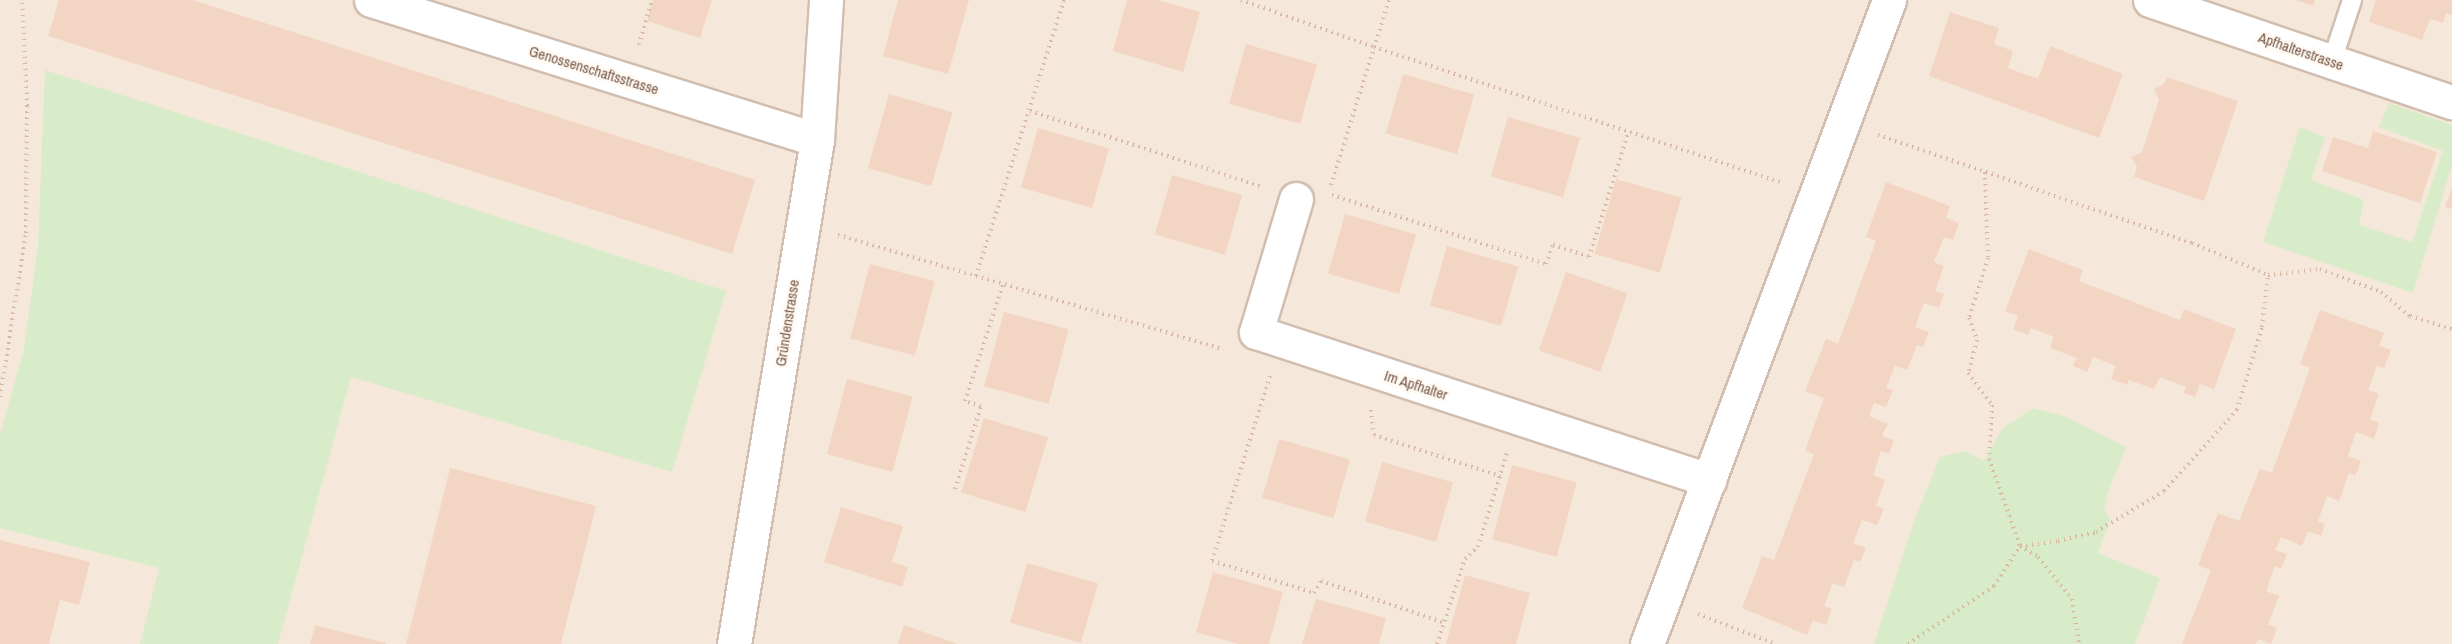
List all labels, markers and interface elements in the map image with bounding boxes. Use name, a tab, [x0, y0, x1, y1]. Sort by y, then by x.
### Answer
street label: Apfhalterstrasse	[2256, 28, 2346, 74]
street label: Genossenschaftsstrasse	[527, 42, 661, 98]
street label: Gründenstrasse	[771, 278, 803, 368]
street label: Im Apfhalter	[1382, 366, 1450, 404]

